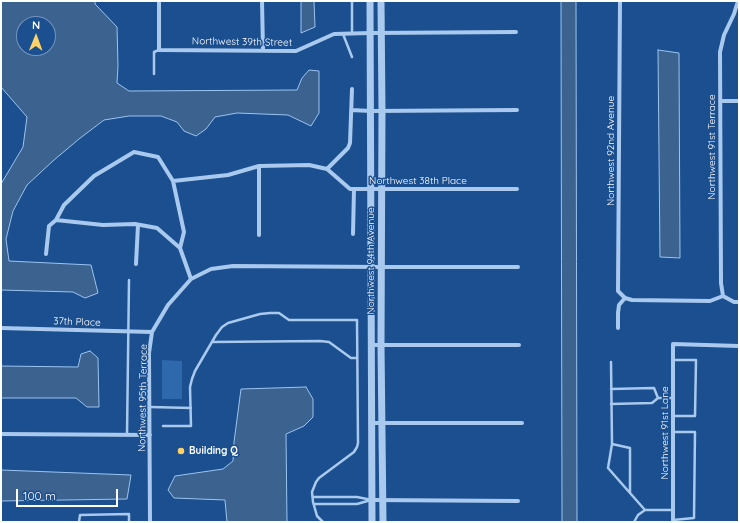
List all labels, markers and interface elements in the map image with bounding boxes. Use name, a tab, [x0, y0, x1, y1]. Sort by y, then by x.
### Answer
north arrow	[16, 16, 56, 56]
text: N	[32, 18, 40, 32]
street label: Northwest 39th Street	[192, 35, 292, 49]
street label: Northwest 91st Terrace	[706, 94, 718, 200]
street label: Northwest 92nd Avenue	[605, 96, 617, 206]
street label: Northwest 38th Place	[369, 175, 467, 187]
street label: Northwest 94th Avenue	[365, 207, 377, 315]
street label: 37th Place	[53, 315, 101, 329]
street label: Northwest 95th Terrace	[136, 344, 150, 452]
street label: Northwest 91st Lane	[659, 386, 671, 480]
place label: Building Q	[189, 445, 238, 457]
marker: Building Q	[176, 446, 186, 456]
scale bar	[18, 481, 120, 507]
text: 100 m	[23, 488, 56, 503]

